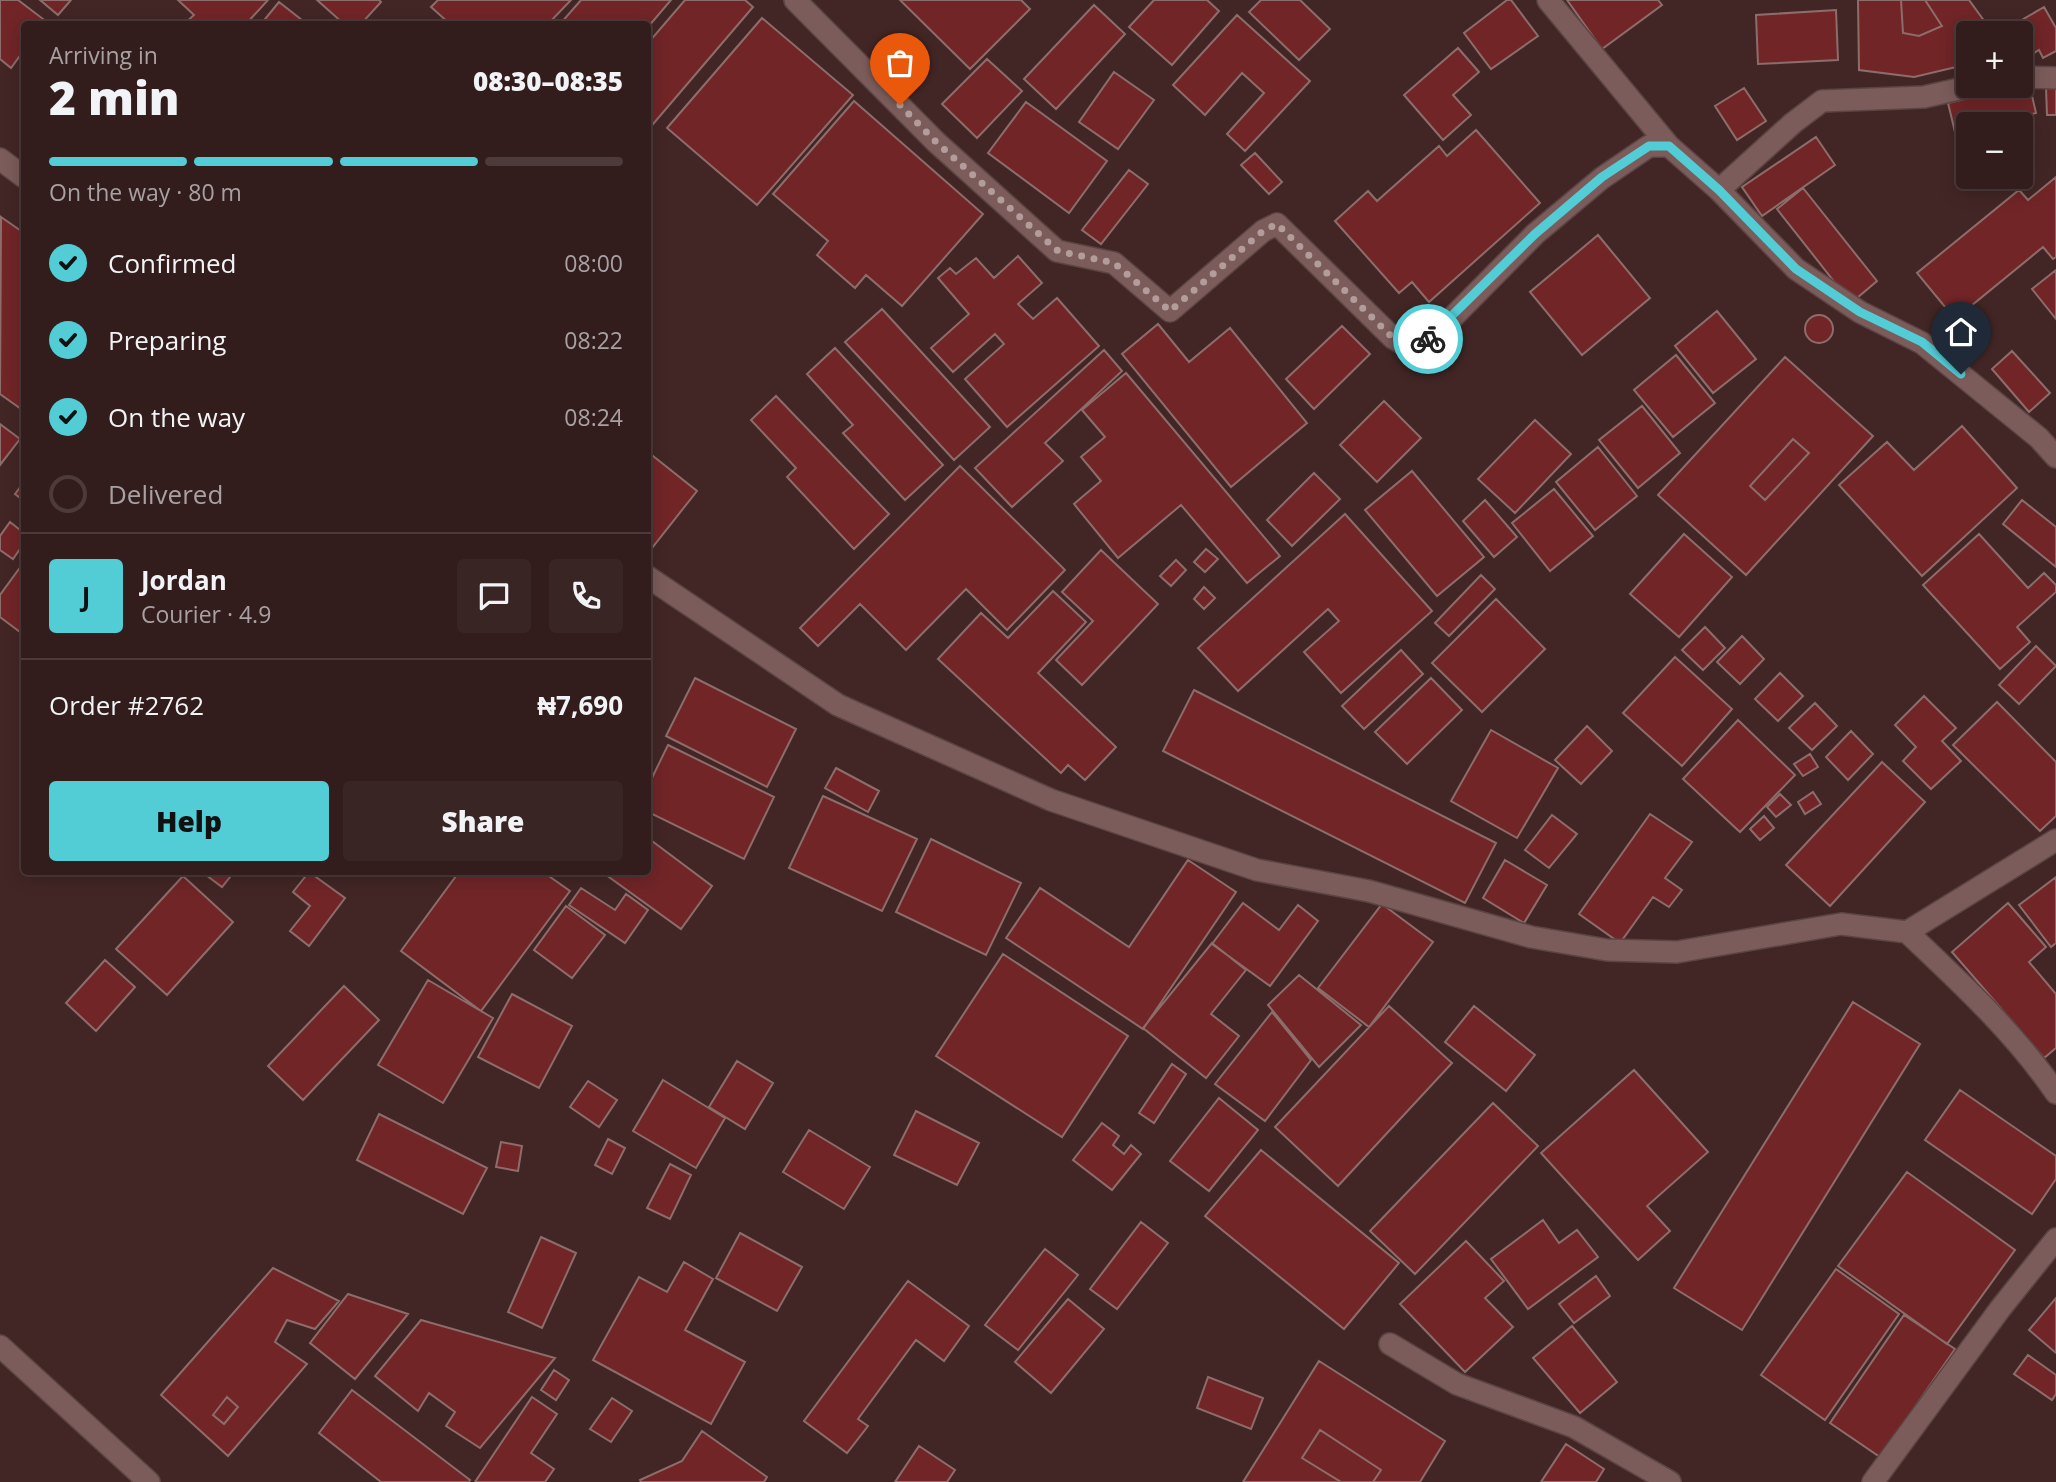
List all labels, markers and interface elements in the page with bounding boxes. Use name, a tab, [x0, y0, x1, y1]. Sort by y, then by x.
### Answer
map controls	[1956, 21, 2033, 189]
button: +	[1956, 21, 2033, 98]
pin	[870, 33, 930, 105]
text: Arriving in	[49, 39, 158, 71]
icon: bag	[881, 44, 919, 82]
text: 08:30–08:35	[473, 63, 623, 99]
text: 2 min	[49, 66, 180, 128]
button: −	[1956, 112, 2033, 189]
text: On the way · 80 m	[49, 176, 242, 208]
icon: check	[49, 244, 87, 282]
text: Confirmed	[108, 245, 236, 281]
text: 08:00	[564, 247, 623, 279]
pin	[1931, 302, 1991, 374]
courier	[1393, 304, 1463, 374]
icon: home	[1942, 313, 1980, 351]
icon: bike	[1409, 320, 1447, 358]
icon: check	[49, 321, 87, 359]
text: Preparing	[108, 322, 226, 358]
text: 08:22	[564, 324, 623, 356]
icon: check	[49, 398, 87, 436]
text: On the way	[108, 399, 245, 435]
text: 08:24	[564, 401, 623, 433]
text: Delivered	[108, 476, 223, 512]
button: chat	[457, 559, 531, 633]
button: phone	[549, 559, 623, 633]
text: Jordan	[141, 562, 227, 598]
text: J	[82, 578, 90, 614]
text: Courier · 4.9	[141, 598, 271, 630]
text: Order #2762	[49, 687, 204, 723]
text: ₦7,690	[537, 687, 623, 723]
button: Help	[49, 781, 329, 861]
button: Share	[343, 781, 623, 861]

